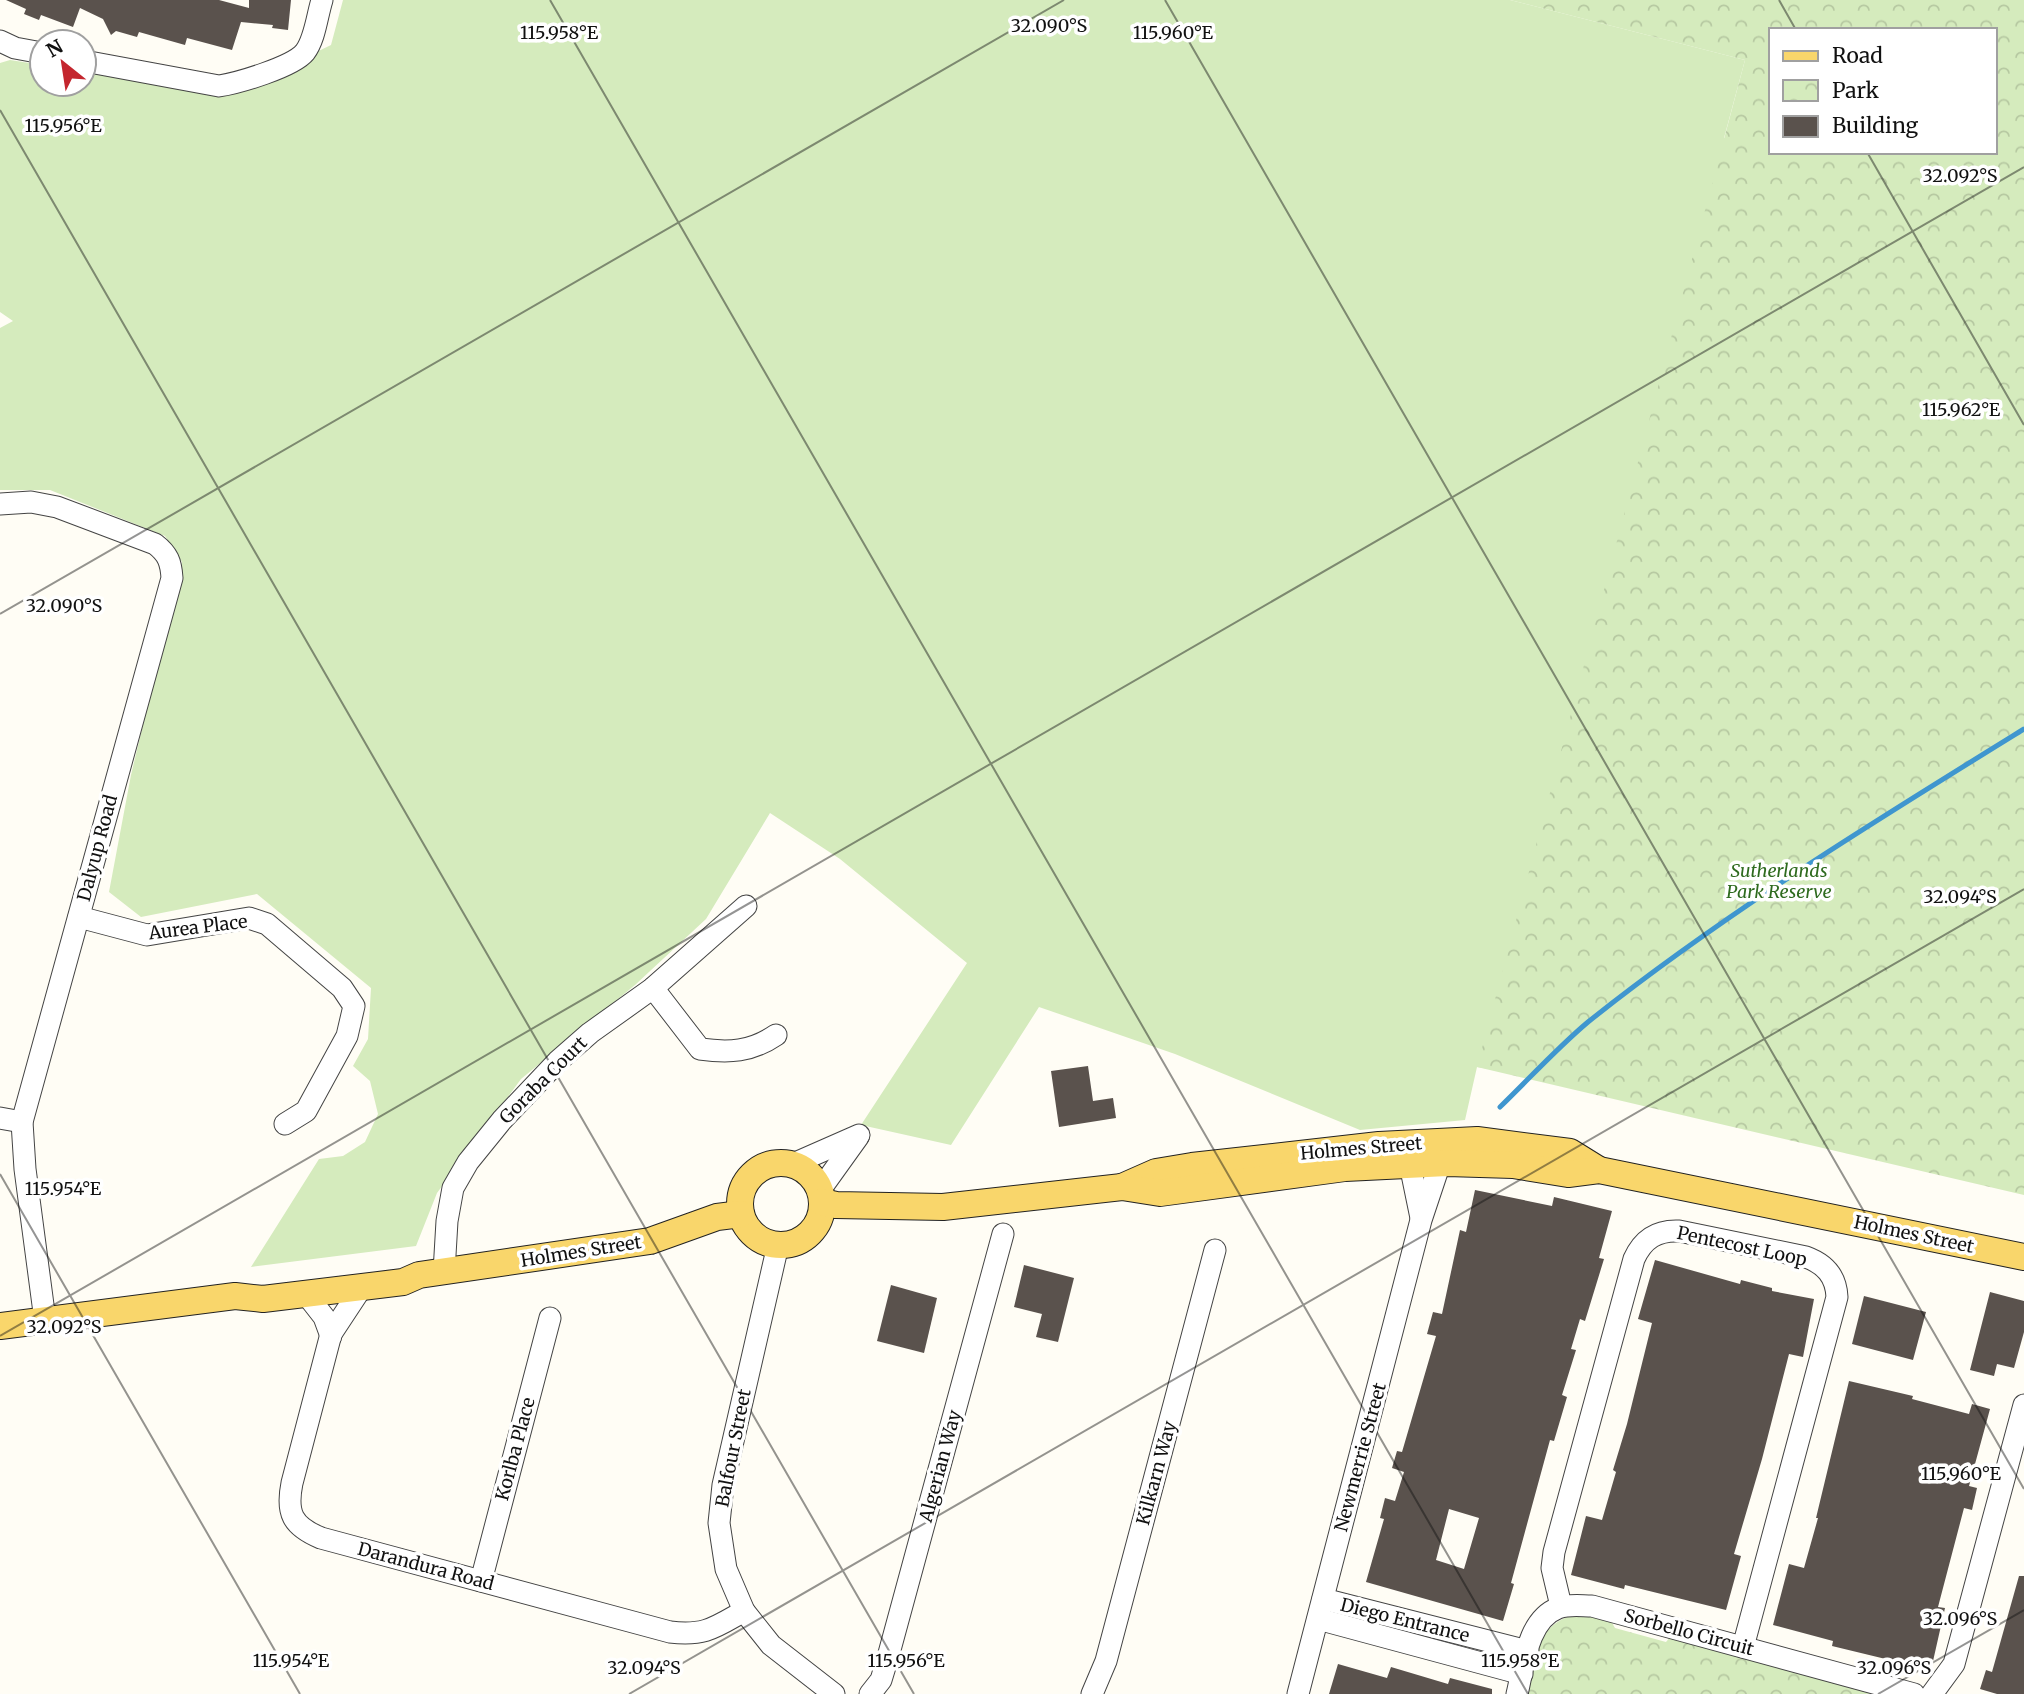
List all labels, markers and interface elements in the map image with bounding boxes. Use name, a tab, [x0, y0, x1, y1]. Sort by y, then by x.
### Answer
text: 32.090°S	[1011, 14, 1088, 37]
text: 115.958°E	[520, 21, 599, 44]
text: 115.960°E	[1133, 21, 1214, 44]
north arrow	[28, 28, 98, 98]
legend	[1769, 28, 1996, 154]
text: N	[42, 34, 67, 62]
text: Road	[1832, 42, 1883, 69]
text: Park	[1832, 77, 1879, 104]
text: Building	[1832, 112, 1919, 139]
text: 115.956°E	[24, 114, 102, 137]
text: 32.092°S	[1923, 164, 1998, 187]
text: 115.962°E	[1922, 398, 2001, 421]
text: 32.090°S	[26, 594, 103, 617]
street label: Dalyup Road	[72, 792, 122, 904]
park label: Sutherlands Park Reserve	[1726, 859, 1832, 903]
text: 32.094°S	[1923, 885, 1997, 908]
street label: Aurea Place	[146, 910, 249, 945]
street label: Goraba Court	[494, 1031, 592, 1129]
street label: Holmes Street	[1299, 1131, 1423, 1165]
text: 115.954°E	[25, 1177, 102, 1200]
street label: Holmes Street	[1852, 1210, 1976, 1258]
street label: Pentecost Loop	[1675, 1221, 1809, 1271]
street label: Holmes Street	[519, 1230, 643, 1272]
text: 32.092°S	[27, 1315, 102, 1338]
street label: Newmerrie Street	[1329, 1380, 1391, 1534]
street label: Balfour Street	[710, 1387, 756, 1509]
street label: Korlba Place	[490, 1395, 540, 1503]
street label: Algerian Way	[914, 1407, 966, 1526]
street label: Kilkarn Way	[1131, 1418, 1181, 1528]
text: 115.960°E	[1921, 1462, 2002, 1485]
street label: Darandura Road	[355, 1537, 497, 1595]
street label: Diego Entrance	[1338, 1593, 1472, 1647]
street label: Sorbello Circuit	[1622, 1604, 1756, 1660]
text: 32.096°S	[1923, 1607, 1998, 1630]
text: 115.954°E	[253, 1649, 330, 1672]
text: 115.956°E	[867, 1649, 945, 1672]
text: 115.958°E	[1481, 1649, 1560, 1672]
text: 32.094°S	[607, 1656, 681, 1679]
text: 32.096°S	[1857, 1656, 1932, 1679]

